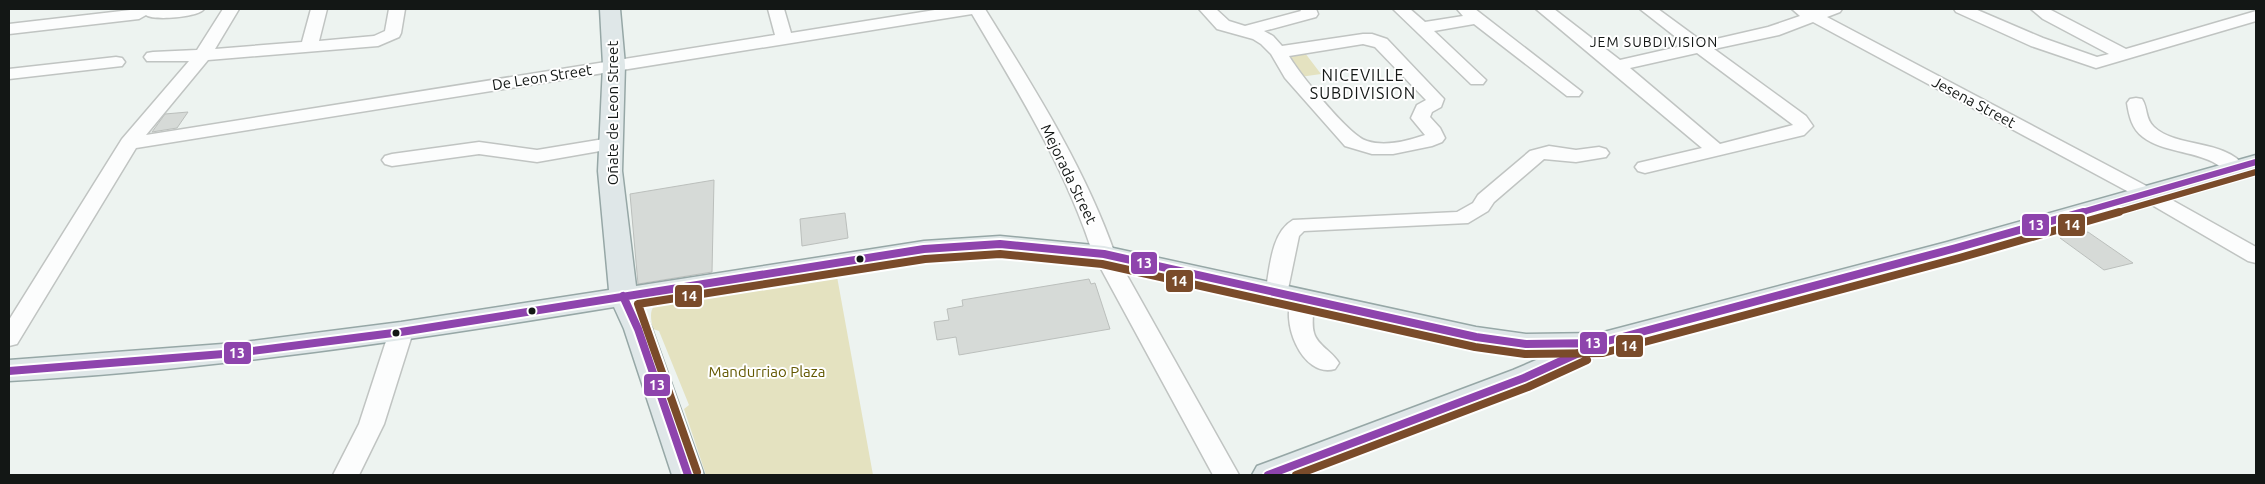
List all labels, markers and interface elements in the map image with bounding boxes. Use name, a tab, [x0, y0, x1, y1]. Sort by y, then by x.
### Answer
district label: JEM SUBDIVISION	[1590, 34, 1718, 50]
street label: Oñate de Leon Street	[604, 41, 621, 185]
street label: De Leon Street	[491, 61, 593, 93]
district label: NICEVILLE SUBDIVISION	[1310, 66, 1416, 102]
street label: Jesena Street	[1929, 73, 2019, 131]
street label: Mejorada Street	[1037, 121, 1101, 227]
line badge: 13	[2021, 213, 2050, 237]
line badge: 14	[2057, 213, 2086, 237]
text: 13	[2028, 217, 2044, 233]
text: 14	[2064, 217, 2080, 233]
line badge: 13	[1130, 251, 1158, 275]
unlabelled marker	[855, 254, 865, 264]
text: 13	[1136, 255, 1152, 271]
line badge: 14	[1165, 269, 1194, 293]
text: 14	[1171, 273, 1187, 289]
line badge: 14	[674, 284, 703, 308]
text: 14	[681, 288, 697, 304]
unlabelled marker	[527, 306, 537, 316]
unlabelled marker	[391, 328, 401, 338]
line badge: 13	[1579, 331, 1608, 355]
line badge: 14	[1615, 334, 1644, 358]
text: 13	[1585, 335, 1601, 351]
text: 14	[1621, 338, 1637, 354]
line badge: 13	[223, 341, 252, 365]
text: 13	[229, 345, 245, 361]
park label: Mandurriao Plaza	[709, 363, 825, 380]
line badge: 13	[643, 373, 671, 397]
text: 13	[649, 377, 665, 393]

